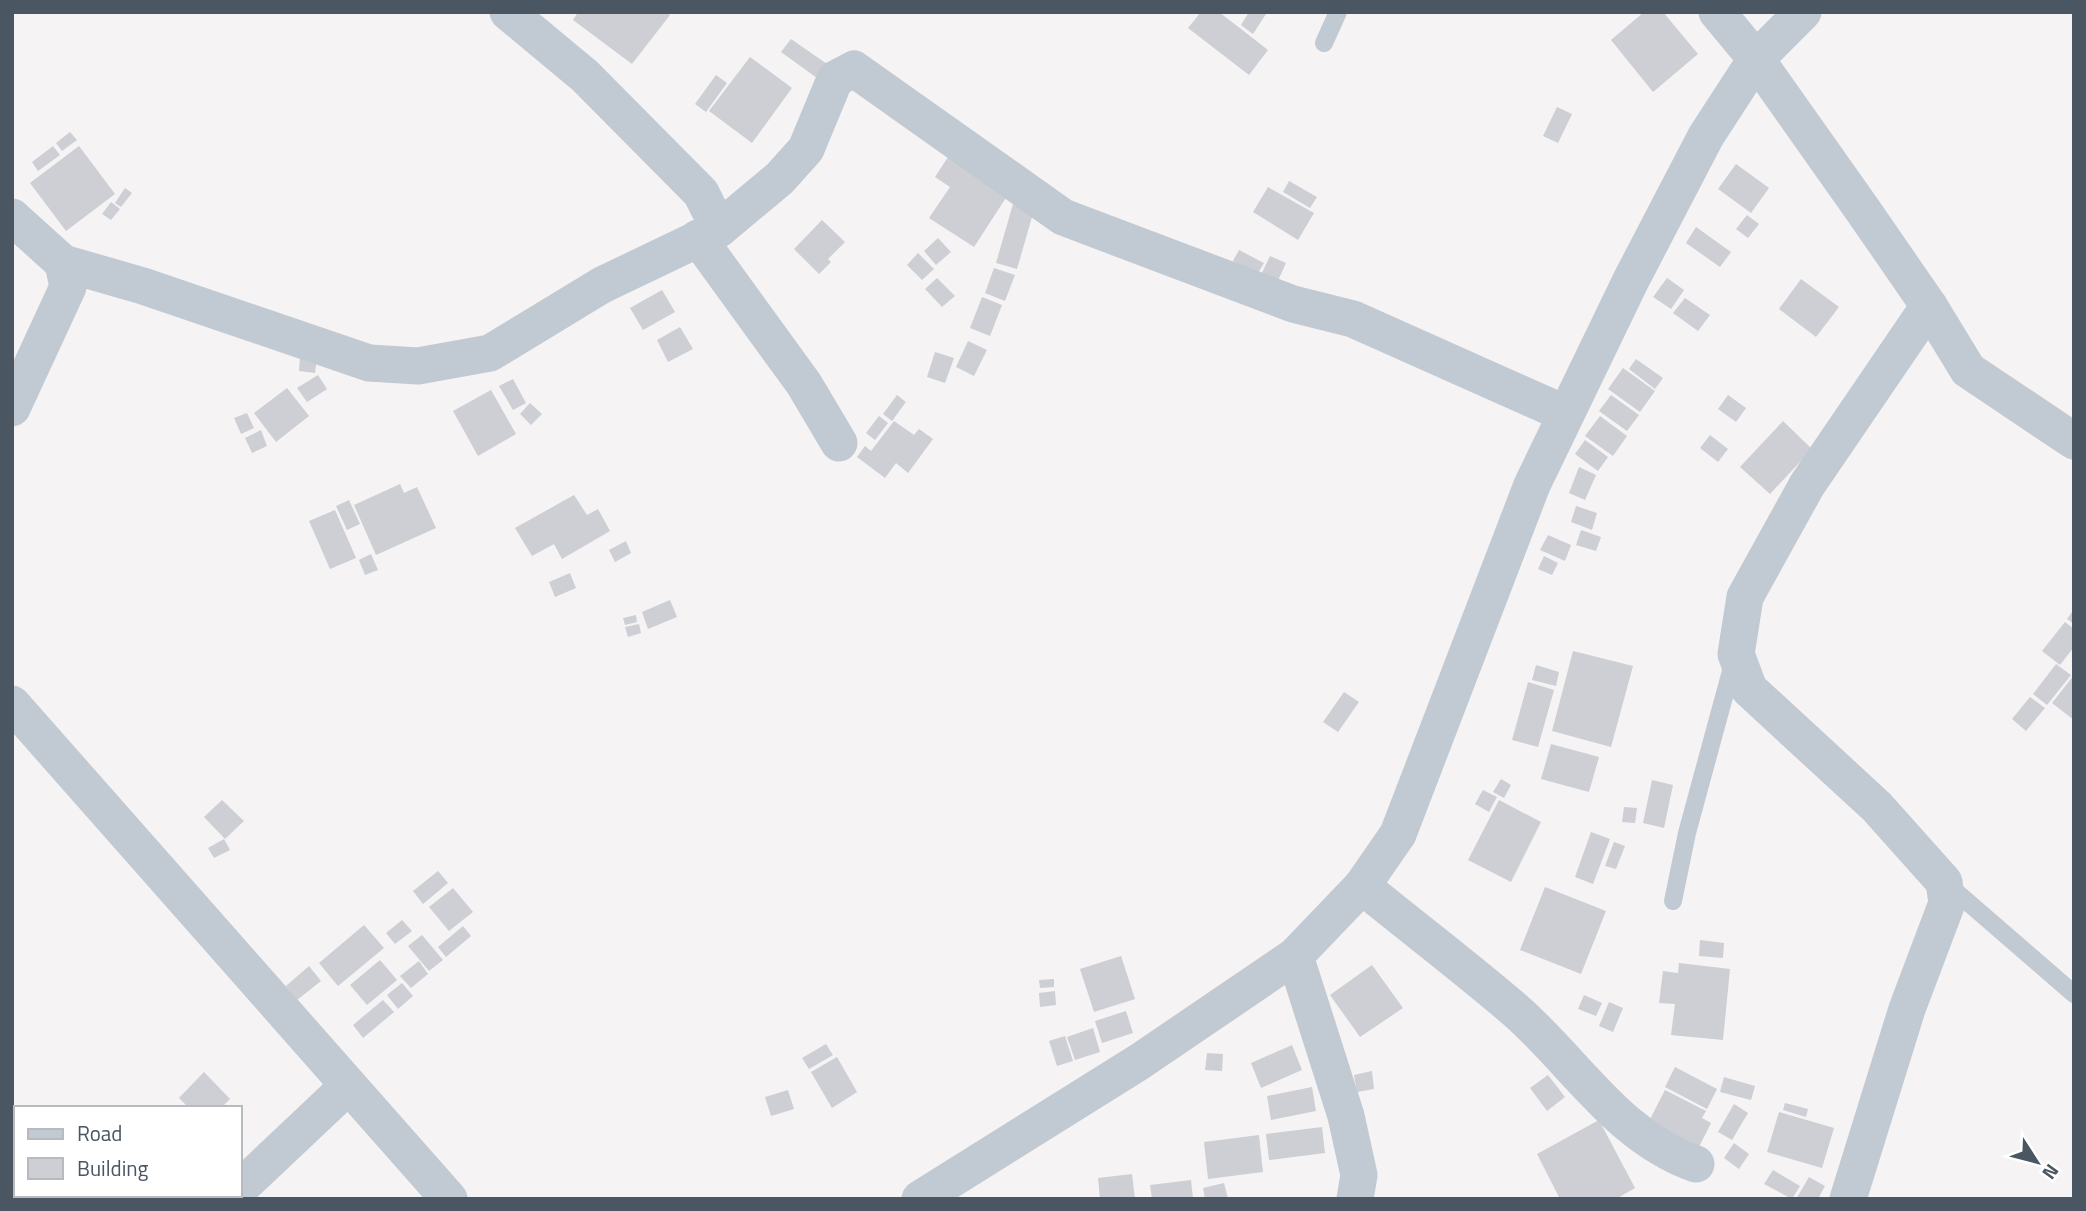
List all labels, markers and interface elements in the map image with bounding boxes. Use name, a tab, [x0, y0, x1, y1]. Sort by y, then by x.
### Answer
legend	[14, 1106, 242, 1197]
text: Road	[77, 1117, 122, 1149]
north arrow	[2002, 1127, 2072, 1197]
text: Building	[77, 1152, 149, 1184]
text: N	[2036, 1158, 2067, 1186]

